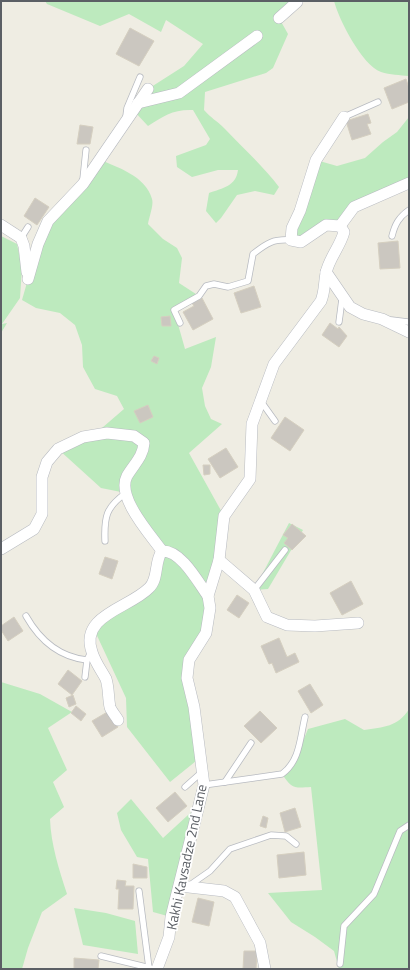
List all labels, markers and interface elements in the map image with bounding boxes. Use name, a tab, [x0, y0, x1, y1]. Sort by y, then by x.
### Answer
street label: Kakhi Kavsadze 2nd Lane	[160, 782, 212, 932]

